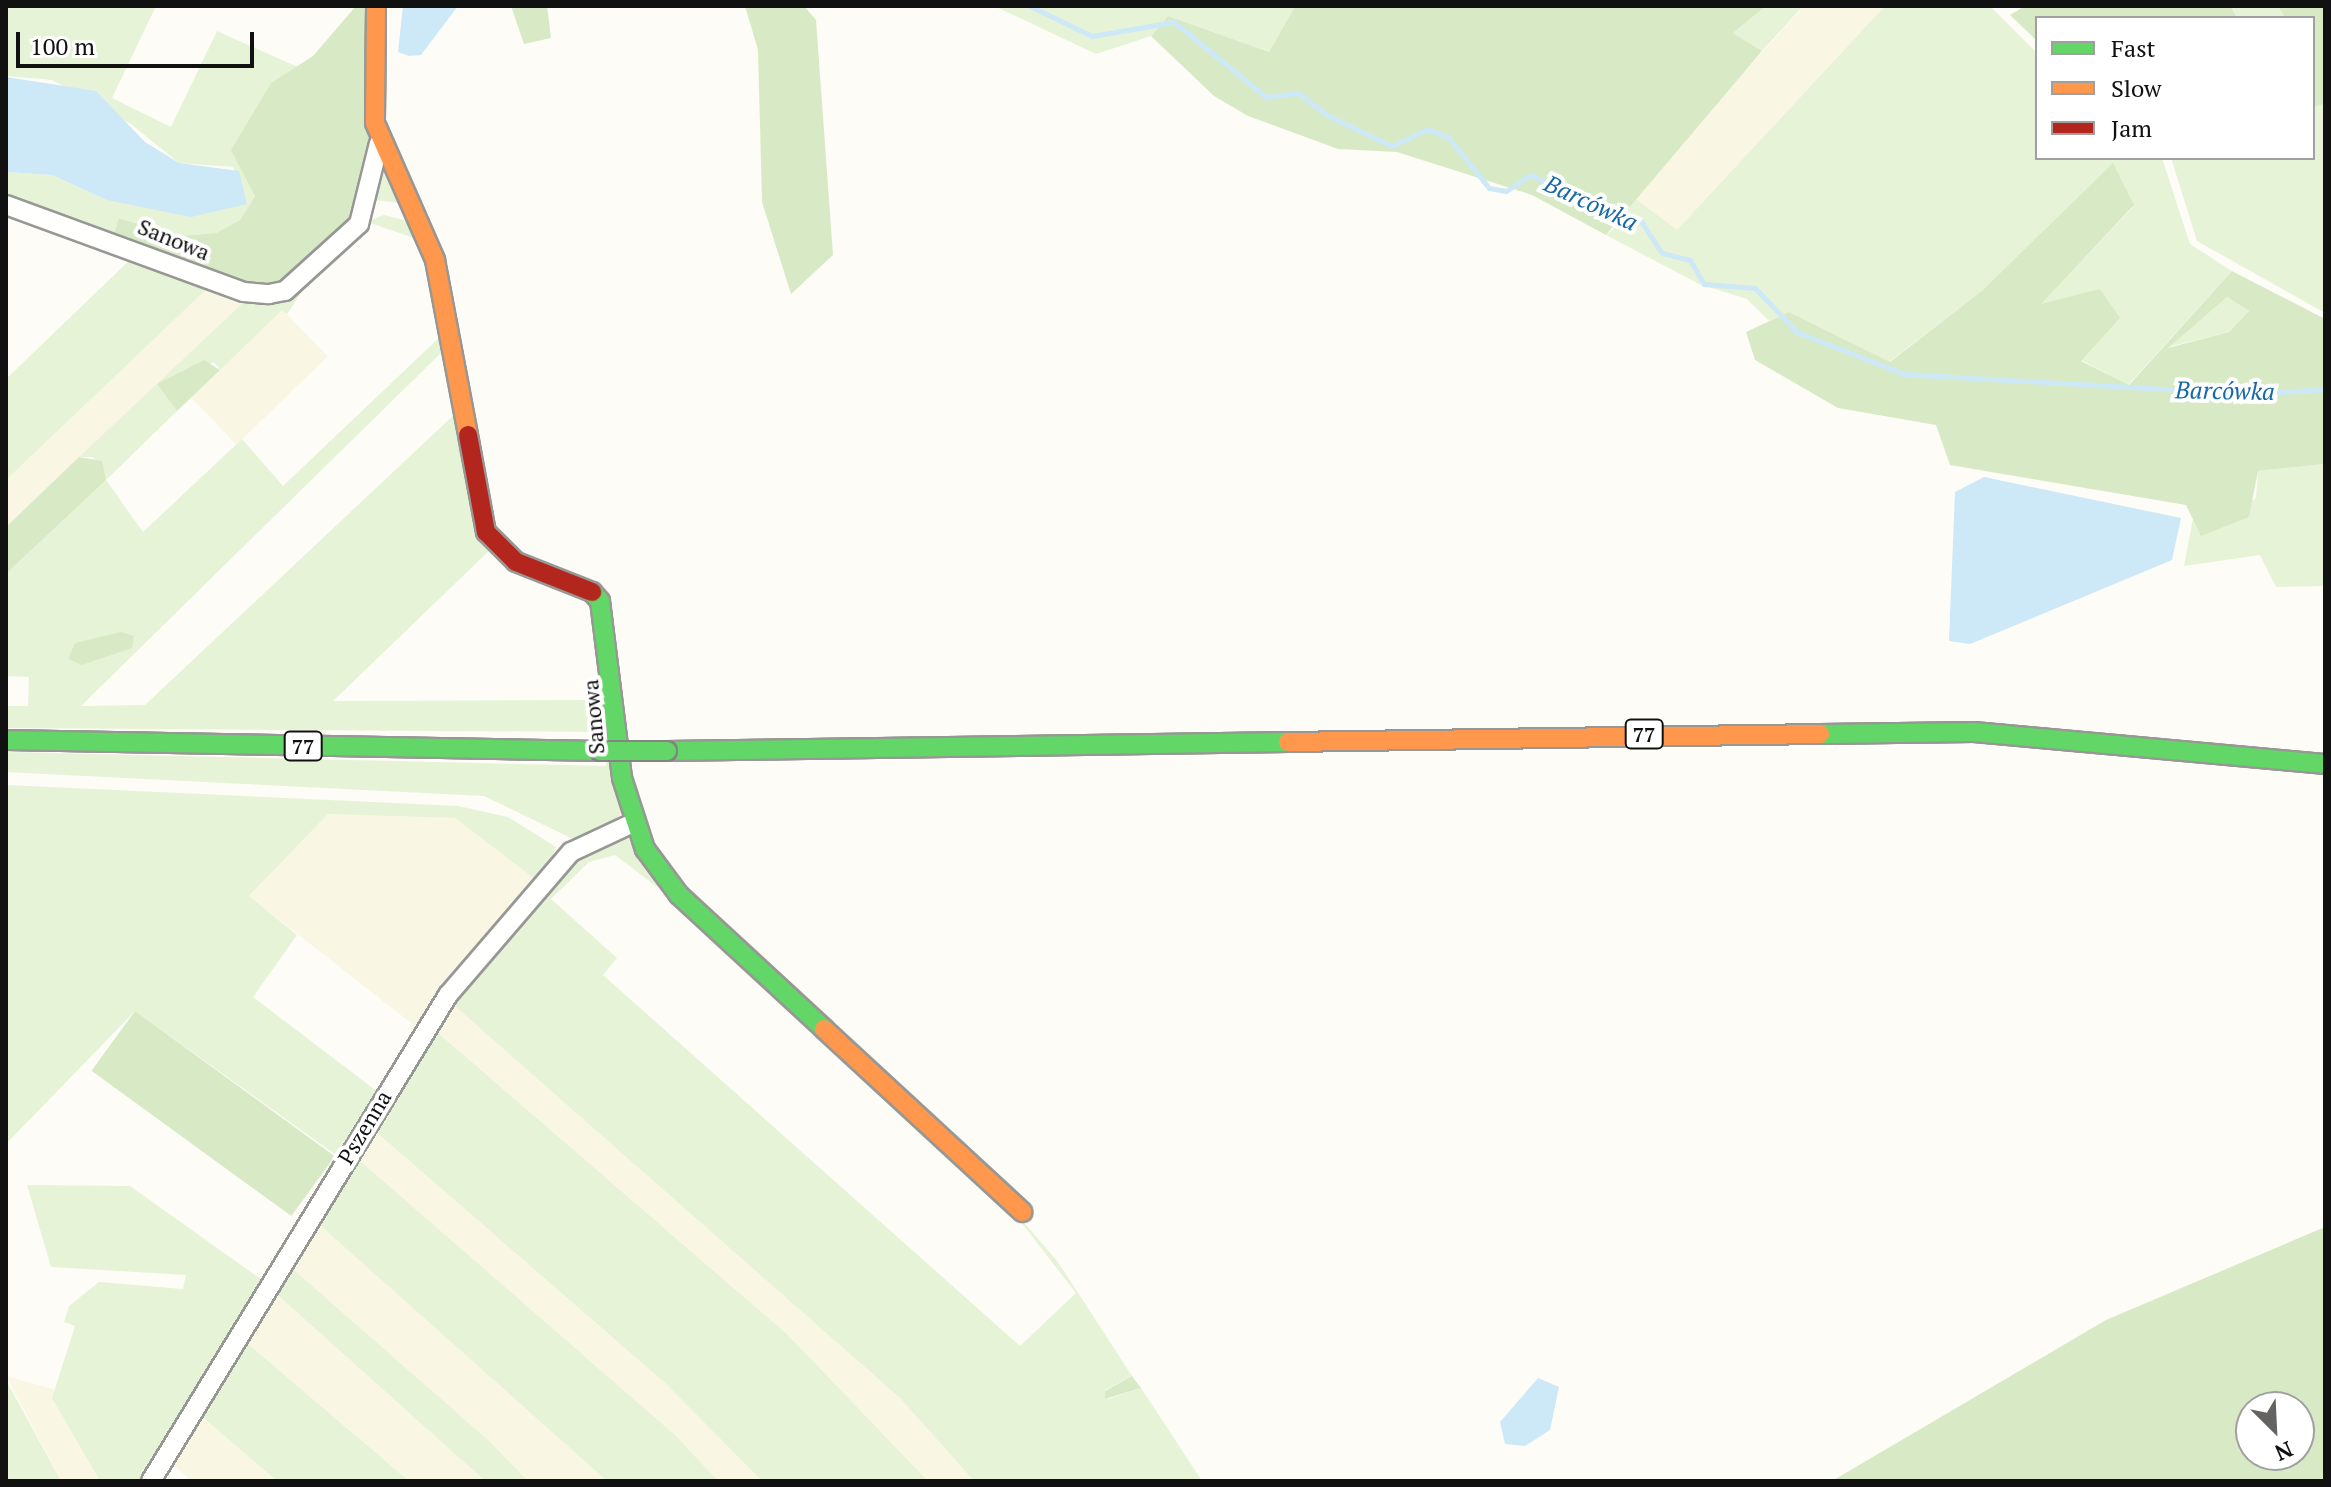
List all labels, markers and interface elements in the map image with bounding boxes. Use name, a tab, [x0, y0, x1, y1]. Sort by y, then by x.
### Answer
scale bar	[20, 16, 258, 66]
legend	[2035, 16, 2315, 160]
text: 100 m	[30, 30, 95, 62]
text: Fast	[2111, 32, 2155, 64]
text: Slow	[2111, 72, 2162, 104]
text: Jam	[2111, 112, 2152, 144]
water label: Barcówka	[1540, 169, 1642, 237]
street label: Sanowa	[134, 213, 214, 265]
water label: Barcówka	[2175, 376, 2275, 406]
street label: Sanowa	[577, 678, 609, 756]
road number: 77	[1624, 718, 1664, 750]
road number: 77	[283, 730, 323, 762]
street label: Pszenna	[332, 1085, 396, 1169]
north arrow	[2235, 1391, 2315, 1471]
text: N	[2271, 1435, 2298, 1468]

